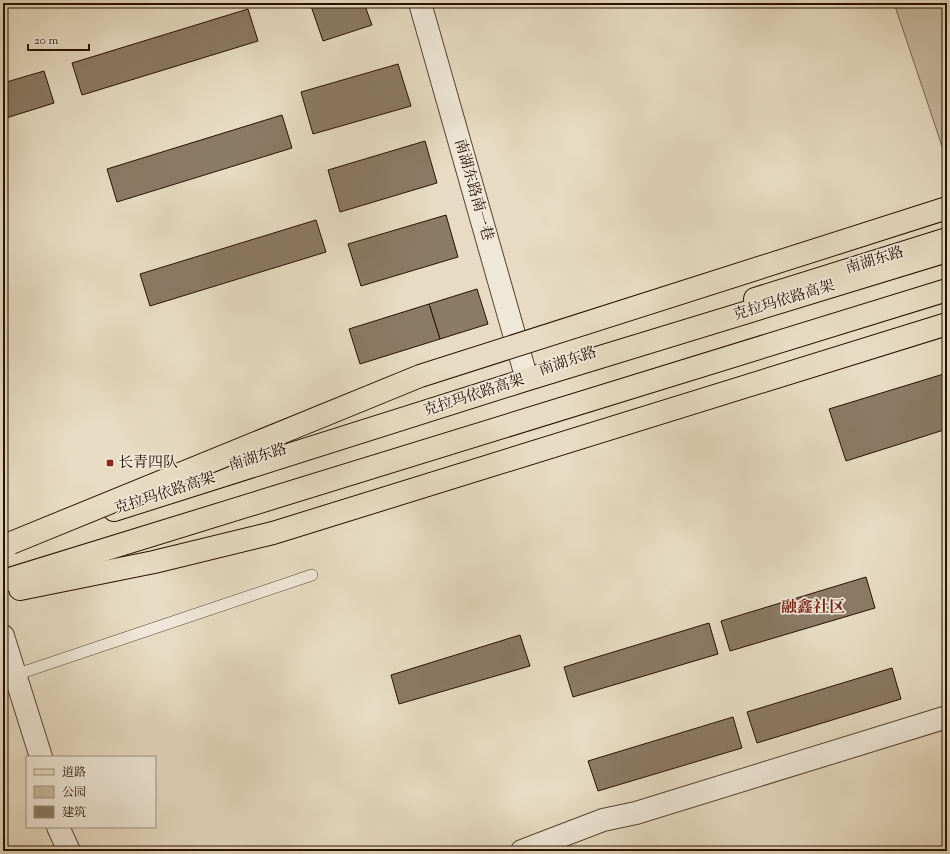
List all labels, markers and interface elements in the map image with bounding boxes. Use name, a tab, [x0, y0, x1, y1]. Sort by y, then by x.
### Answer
scale bar	[28, 26, 89, 52]
text: 20 m	[34, 32, 59, 50]
street label: 南湖东路南一巷	[448, 137, 498, 243]
street label: 南湖东路	[843, 242, 907, 280]
street label: 克拉玛依路高架	[731, 276, 837, 326]
street label: 南湖东路	[536, 342, 600, 382]
street label: 克拉玛依路高架	[421, 370, 527, 422]
street label: 南湖东路	[226, 439, 290, 477]
place label: 长青四队	[118, 453, 178, 474]
marker: 长青四队	[105, 458, 115, 468]
street label: 克拉玛依路高架	[112, 468, 218, 520]
district label: 融鑫社区	[781, 597, 845, 620]
legend	[26, 756, 156, 828]
text: 道路	[62, 764, 86, 782]
text: 公园	[62, 784, 86, 802]
text: 建筑	[62, 804, 86, 822]

